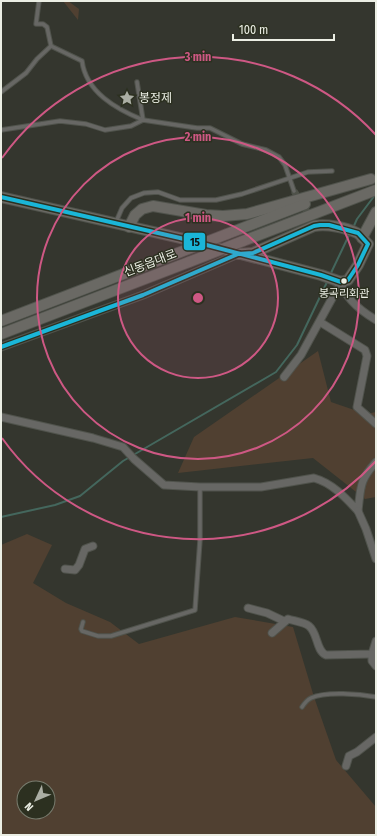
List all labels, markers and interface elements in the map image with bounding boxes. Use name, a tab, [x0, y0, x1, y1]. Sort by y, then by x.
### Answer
scale bar	[233, 16, 334, 42]
text: 100 m	[239, 23, 268, 37]
text: 3 min	[184, 50, 211, 64]
place icon: 봉정제	[118, 89, 136, 107]
place label: 봉정제	[139, 91, 172, 105]
text: 2 min	[184, 130, 211, 144]
text: 1 min	[185, 211, 211, 225]
line badge: 15	[183, 232, 206, 251]
text: 15	[190, 236, 201, 249]
street label: 신동읍대로	[122, 247, 178, 279]
marker: 봉곡리회관	[339, 276, 349, 286]
place label: 봉곡리회관	[319, 287, 369, 300]
centre of rings	[191, 291, 205, 305]
north arrow	[16, 780, 56, 820]
text: N	[22, 800, 36, 813]

